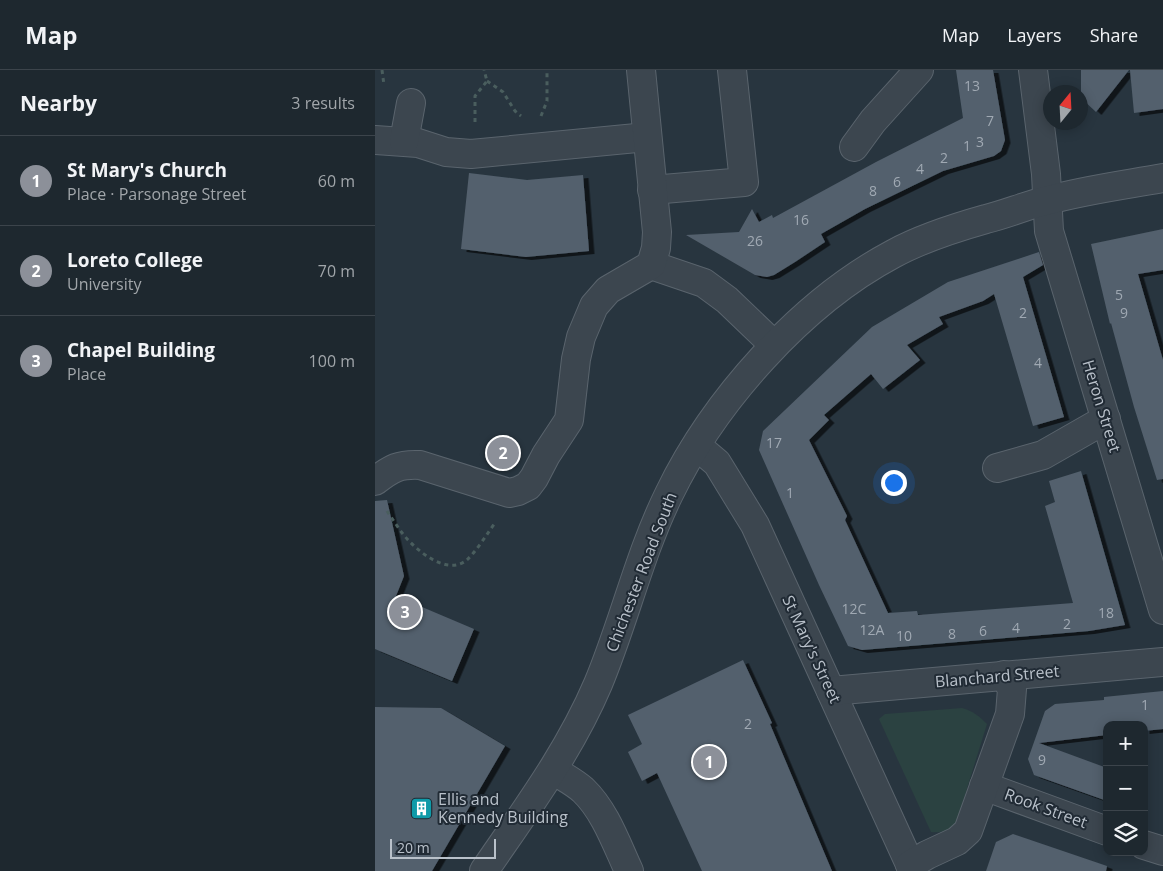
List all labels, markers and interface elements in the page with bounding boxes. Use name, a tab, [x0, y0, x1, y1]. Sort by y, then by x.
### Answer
text: Map	[25, 18, 77, 51]
text: Map	[942, 23, 979, 47]
text: Layers	[1007, 23, 1062, 47]
text: Share	[1090, 23, 1138, 47]
house number: 13	[964, 76, 980, 95]
north arrow	[1043, 85, 1088, 130]
text: Nearby	[20, 89, 97, 117]
text: 3 results	[291, 92, 355, 114]
house number: 7	[986, 111, 994, 130]
house number: 3	[976, 132, 984, 151]
house number: 1	[963, 136, 971, 155]
house number: 2	[940, 148, 948, 167]
text: St Mary's Church	[67, 157, 227, 183]
house number: 4	[916, 159, 924, 178]
text: 1	[31, 170, 41, 192]
text: 60 m	[318, 170, 355, 192]
house number: 6	[893, 172, 901, 191]
house number: 8	[869, 181, 877, 200]
text: Place · Parsonage Street	[67, 183, 246, 205]
house number: 16	[793, 210, 809, 229]
house number: 26	[747, 231, 763, 250]
text: Loreto College	[67, 247, 203, 273]
text: 2	[31, 260, 41, 282]
text: 70 m	[318, 260, 355, 282]
text: University	[67, 273, 141, 295]
house number: 5	[1115, 285, 1123, 304]
house number: 2	[1019, 303, 1027, 322]
house number: 9	[1120, 303, 1128, 322]
text: Chapel Building	[67, 337, 215, 363]
text: 3	[31, 350, 41, 372]
text: 100 m	[309, 350, 355, 372]
house number: 4	[1034, 353, 1042, 372]
street label: Heron Street	[1078, 357, 1127, 455]
text: Place	[67, 363, 106, 385]
house number: 17	[766, 433, 782, 452]
pin: 2	[487, 434, 519, 472]
your location	[881, 470, 907, 496]
house number: 1	[786, 483, 794, 502]
street label: Chichester Road South	[600, 489, 682, 655]
street label: St Mary's Street	[777, 592, 847, 707]
pin: 3	[389, 593, 421, 631]
house number: 12C	[842, 599, 867, 618]
house number: 18	[1098, 603, 1114, 622]
house number: 2	[1063, 614, 1071, 633]
house number: 4	[1012, 618, 1020, 637]
house number: 12A	[860, 620, 885, 639]
house number: 6	[979, 621, 987, 640]
house number: 8	[948, 624, 956, 643]
house number: 10	[896, 626, 912, 645]
street label: Blanchard Street	[934, 660, 1060, 692]
house number: 1	[1141, 695, 1149, 714]
house number: 2	[744, 714, 752, 733]
map controls	[1103, 721, 1148, 856]
button: +	[1103, 721, 1148, 766]
pin: 1	[693, 743, 725, 781]
house number: 9	[1038, 750, 1046, 769]
button: −	[1103, 766, 1148, 811]
street label: Rook Street	[1002, 783, 1091, 833]
place label: Ellis and Kennedy Building	[438, 788, 568, 828]
building icon: Ellis and Kennedy Building	[410, 796, 434, 820]
button: layers	[1103, 811, 1148, 856]
scale bar	[390, 836, 496, 859]
text: 20 m	[397, 838, 430, 857]

